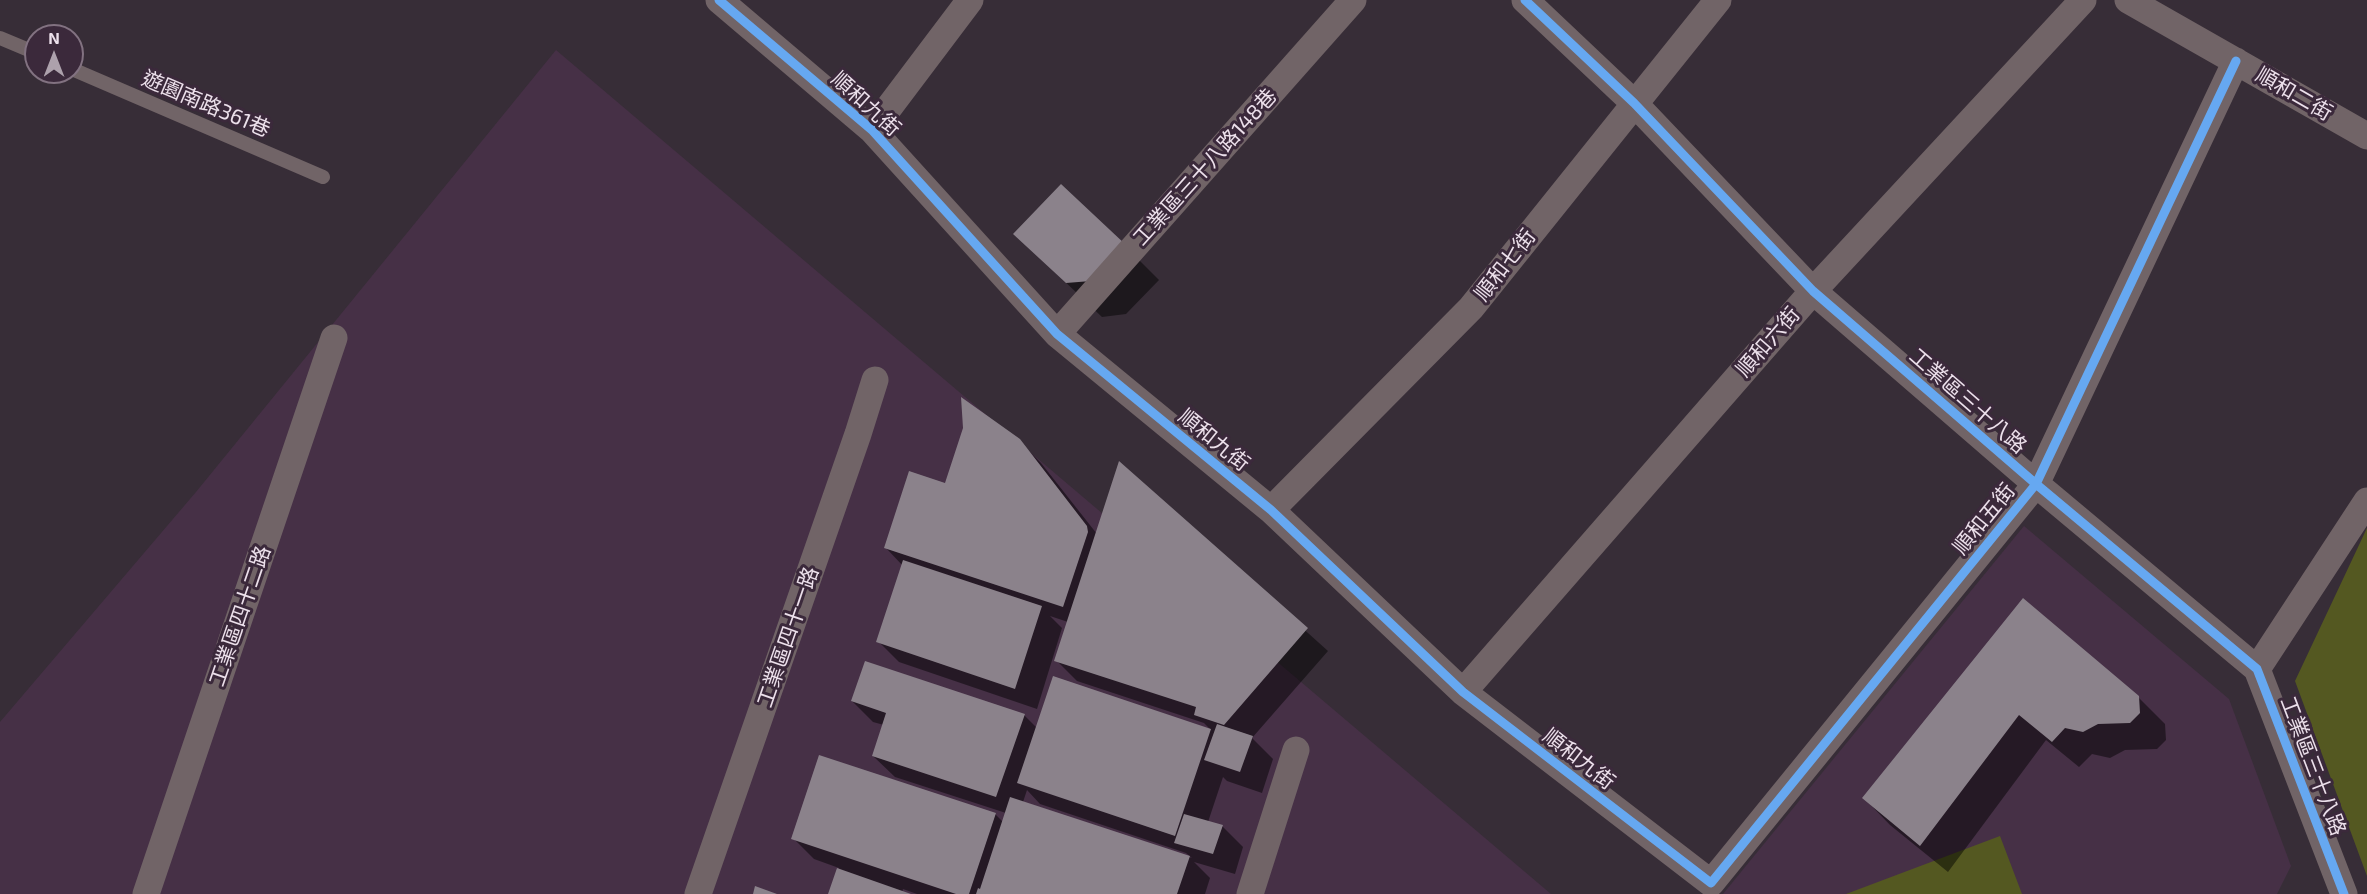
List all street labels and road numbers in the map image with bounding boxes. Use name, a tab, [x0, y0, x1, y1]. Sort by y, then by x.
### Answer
street label: 順和二街	[2251, 62, 2337, 126]
street label: 遊園南路361巷	[138, 66, 274, 142]
street label: 順和九街	[826, 67, 906, 141]
street label: 工業區三十八路148巷	[1128, 84, 1282, 250]
street label: 順和七街	[1469, 224, 1541, 306]
street label: 順和六街	[1731, 302, 1805, 382]
street label: 工業區三十八路	[1904, 343, 2032, 459]
street label: 順和九街	[1173, 404, 1255, 476]
street label: 順和五街	[1948, 478, 2020, 560]
street label: 工業區四十二路	[204, 542, 276, 690]
street label: 工業區四十一路	[752, 563, 824, 711]
street label: 工業區三十八路	[2275, 693, 2351, 839]
street label: 順和九街	[1538, 723, 1620, 795]

